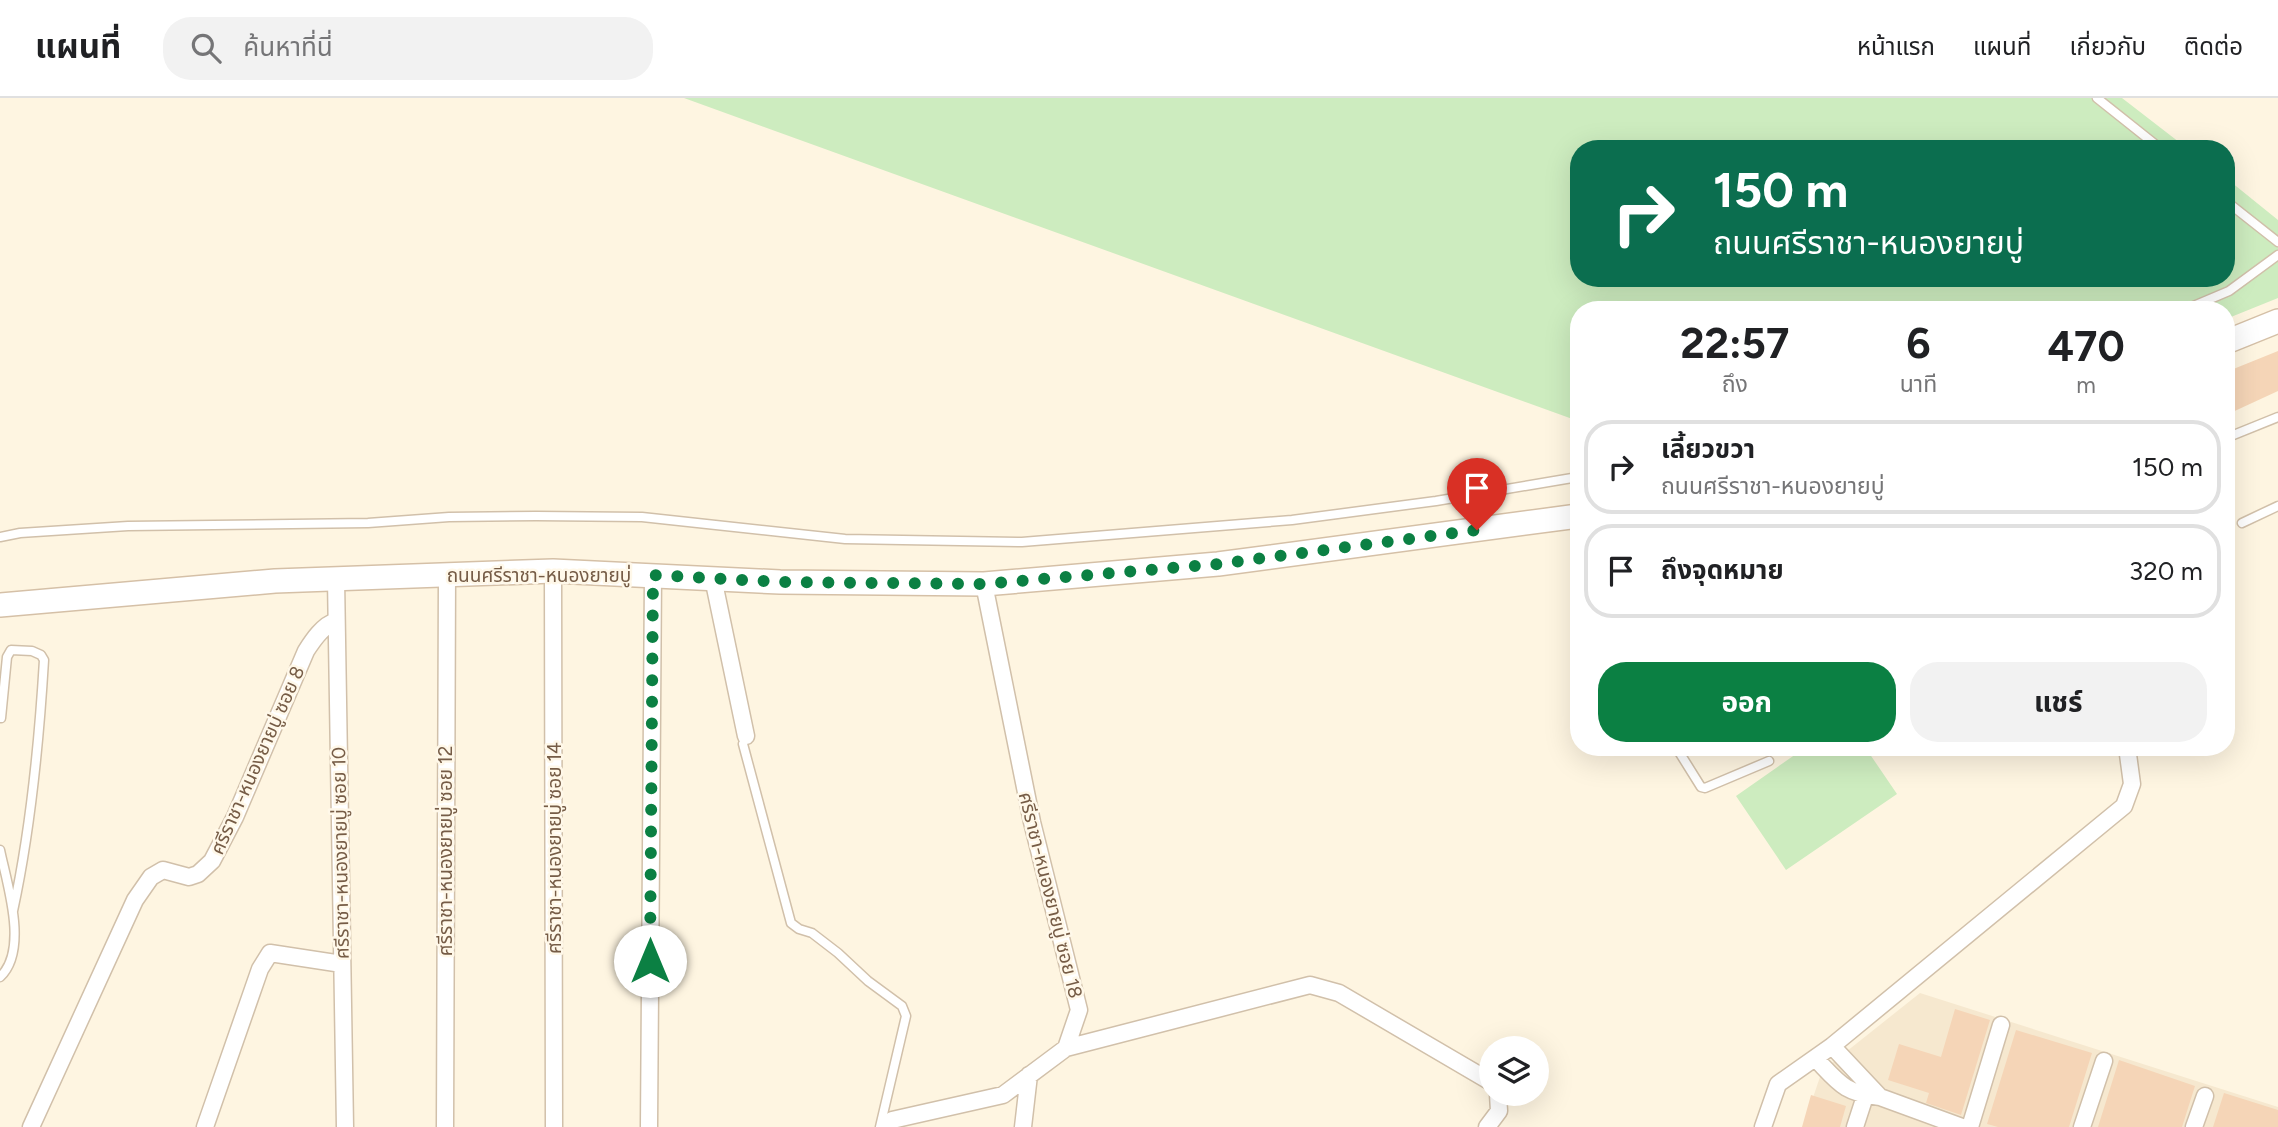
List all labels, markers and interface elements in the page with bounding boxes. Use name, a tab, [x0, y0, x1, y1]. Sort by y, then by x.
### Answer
search box	[163, 17, 653, 80]
text: แผนที่	[35, 27, 121, 66]
icon: search	[187, 29, 225, 67]
text: ค้นหาที่นี่	[243, 31, 333, 63]
text: หน้าแรก	[1857, 32, 1935, 61]
text: แผนที่	[1973, 32, 2031, 61]
text: เกี่ยวกับ	[2069, 32, 2146, 61]
text: ติดต่อ	[2184, 32, 2243, 61]
text: 150 m	[1713, 160, 1848, 219]
icon: right	[1598, 168, 1689, 259]
text: ถนนศรีราชา-หนองยายบู่	[1713, 224, 2024, 262]
text: 22:57	[1680, 318, 1789, 369]
text: 6	[1906, 318, 1931, 369]
text: 470	[2047, 321, 2125, 372]
text: ถึง	[1722, 370, 1748, 398]
text: นาที	[1900, 370, 1937, 398]
text: m	[2076, 371, 2096, 399]
text: เลี้ยวขวา	[1661, 433, 1755, 465]
icon: right	[1602, 448, 1640, 486]
text: 150 m	[2132, 451, 2203, 483]
pin	[1447, 458, 1507, 530]
icon: arrive	[1458, 469, 1496, 507]
text: ถนนศรีราชา-หนองยายบู่	[1661, 472, 1885, 500]
icon: arrive	[1602, 552, 1640, 590]
text: ถึงจุดหมาย	[1661, 554, 1784, 586]
text: 320 m	[2129, 555, 2203, 587]
street label: ถนนศรีราชา-หนองยายบู่	[447, 564, 631, 588]
street label: ศรีราชา-หนองยายบู่ ซอย 8	[206, 662, 310, 858]
button: ออก	[1598, 662, 1896, 742]
button: แชร์	[1910, 662, 2207, 742]
street label: ศรีราชา-หนองยายบู่ ซอย 14	[543, 742, 567, 954]
street label: ศรีราชา-หนองยายบู่ ซอย 12	[434, 746, 458, 956]
street label: ศรีราชา-หนองยายบู่ ซอย 10	[327, 747, 355, 959]
street label: ศรีราชา-หนองยายบู่ ซอย 18	[1013, 790, 1087, 1001]
position arrow	[613, 924, 687, 998]
map controls	[1479, 1036, 1549, 1106]
button: layers	[1479, 1036, 1549, 1106]

